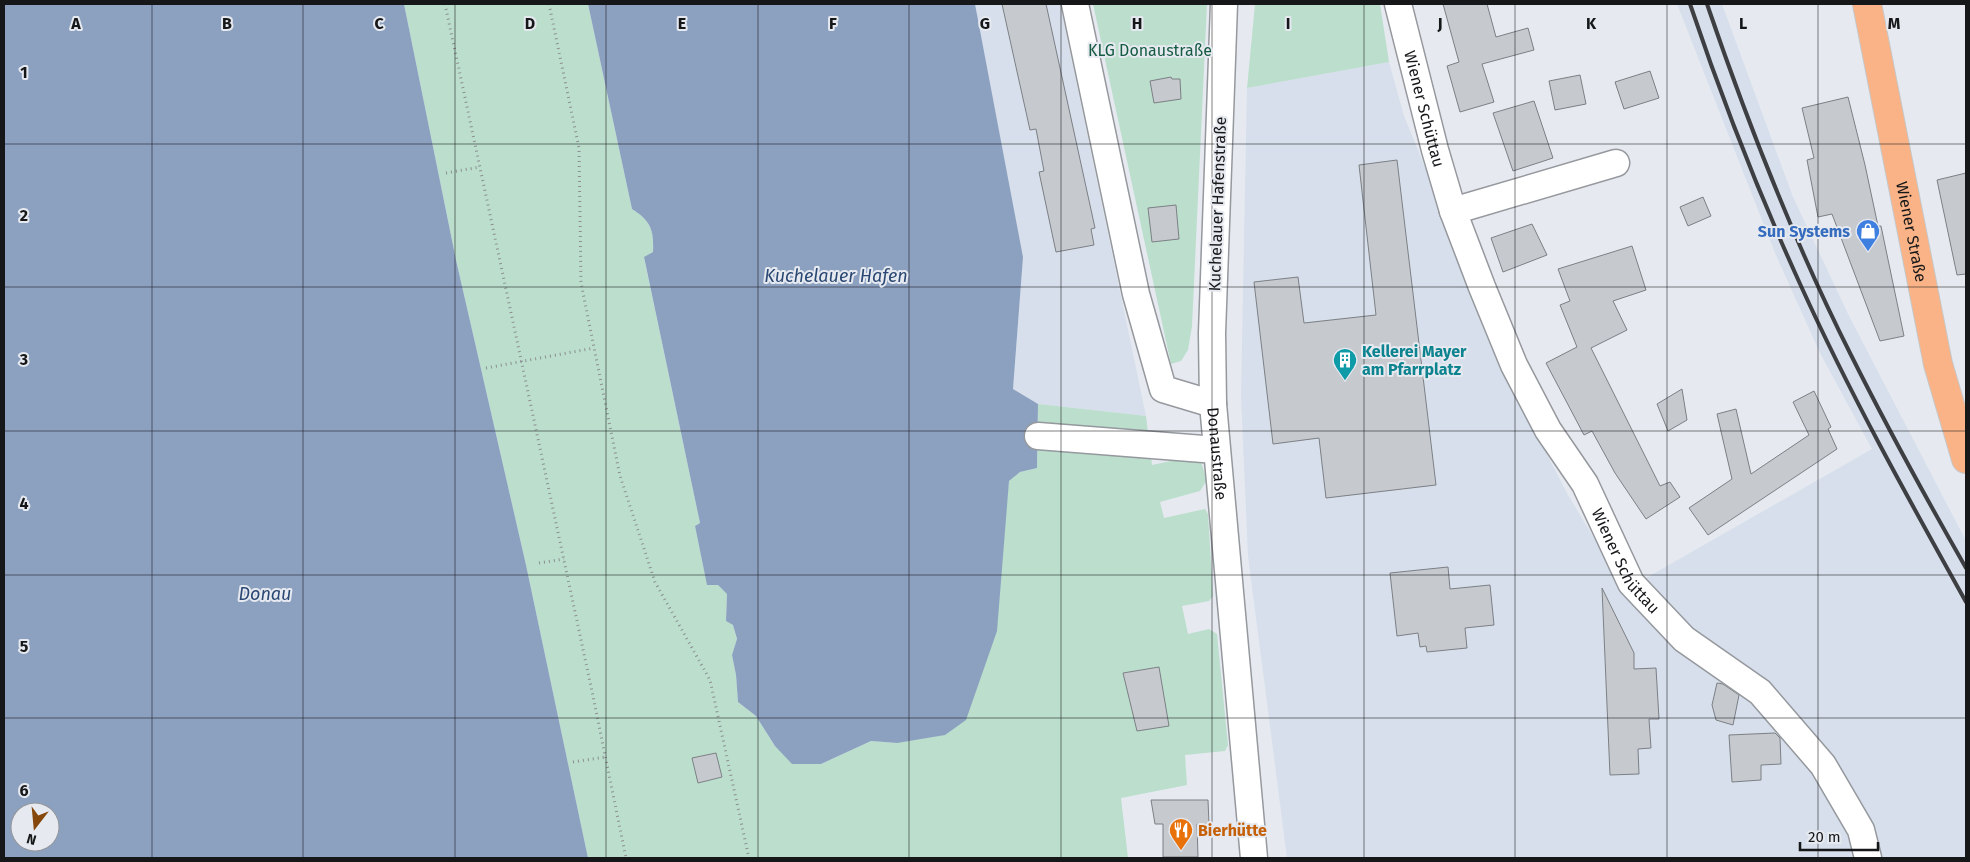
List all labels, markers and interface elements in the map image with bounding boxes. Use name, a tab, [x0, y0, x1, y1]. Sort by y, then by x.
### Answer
text: A	[70, 14, 81, 33]
text: B	[222, 14, 232, 33]
text: C	[374, 14, 384, 33]
text: D	[525, 14, 535, 33]
text: E	[678, 14, 686, 33]
text: F	[829, 14, 837, 33]
text: G	[980, 14, 990, 33]
text: H	[1132, 14, 1142, 33]
text: I	[1286, 14, 1290, 33]
text: J	[1436, 14, 1443, 33]
text: K	[1586, 14, 1597, 33]
text: L	[1739, 14, 1747, 33]
text: M	[1888, 14, 1901, 33]
park label: KLG Donaustraße	[1088, 41, 1212, 60]
street label: Wiener Schüttau	[1400, 49, 1448, 169]
text: 1	[20, 63, 28, 82]
street label: Kuchelauer Hafenstraße	[1205, 116, 1230, 292]
street label: Wiener Straße	[1892, 180, 1931, 284]
text: 2	[20, 206, 28, 225]
shop icon: Sun Systems	[1855, 218, 1881, 252]
place label: Sun Systems	[1758, 222, 1850, 241]
water label: Kuchelauer Hafen	[764, 265, 908, 287]
place label: Kellerei Mayer am Pfarrplatz	[1362, 342, 1467, 379]
building icon: Kellerei Mayer am Pfarrplatz	[1332, 347, 1358, 381]
text: 3	[19, 350, 28, 369]
street label: Donaustraße	[1203, 406, 1231, 501]
text: 4	[19, 494, 29, 513]
street label: Wiener Schüttau	[1588, 505, 1664, 617]
water label: Donau	[239, 583, 291, 605]
text: 5	[20, 637, 29, 656]
text: 6	[19, 781, 29, 800]
north arrow	[10, 802, 60, 852]
restaurant icon: Bierhütte	[1168, 817, 1194, 851]
scale bar	[1800, 820, 1878, 852]
place label: Bierhütte	[1198, 821, 1267, 840]
text: 20 m	[1808, 828, 1841, 846]
text: N	[25, 830, 38, 848]

